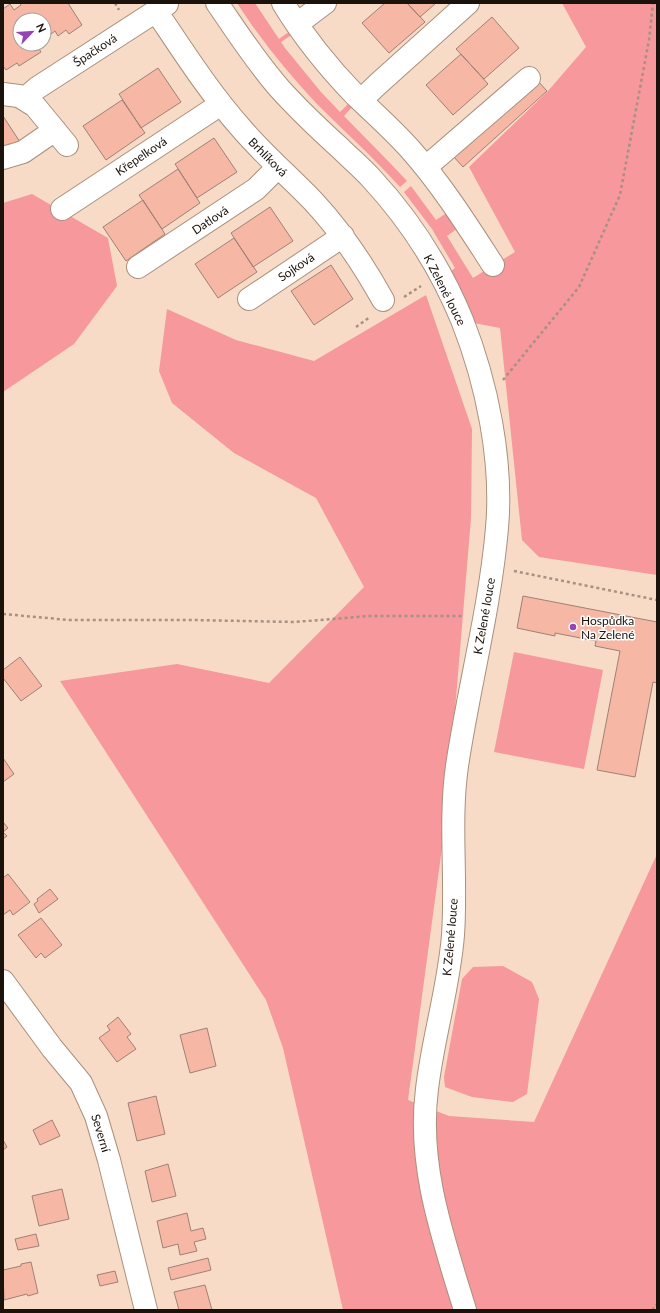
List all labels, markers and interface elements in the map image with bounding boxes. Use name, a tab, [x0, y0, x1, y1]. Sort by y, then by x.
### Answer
north arrow	[12, 12, 52, 52]
text: N	[34, 21, 49, 34]
street label: Špačková	[70, 30, 120, 70]
street label: Křepelková	[112, 133, 170, 179]
street label: Brhlíková	[245, 134, 291, 180]
street label: Datlová	[189, 202, 231, 238]
street label: Sojková	[275, 249, 317, 285]
street label: K Zelené louce	[421, 252, 469, 328]
street label: K Zelené louce	[470, 576, 498, 656]
place label: Hospůdka Na Zelené	[581, 613, 635, 642]
marker: Hospůdka Na Zelené	[568, 622, 578, 632]
street label: K Zelené louce	[439, 898, 461, 976]
street label: Severní	[88, 1112, 114, 1155]

